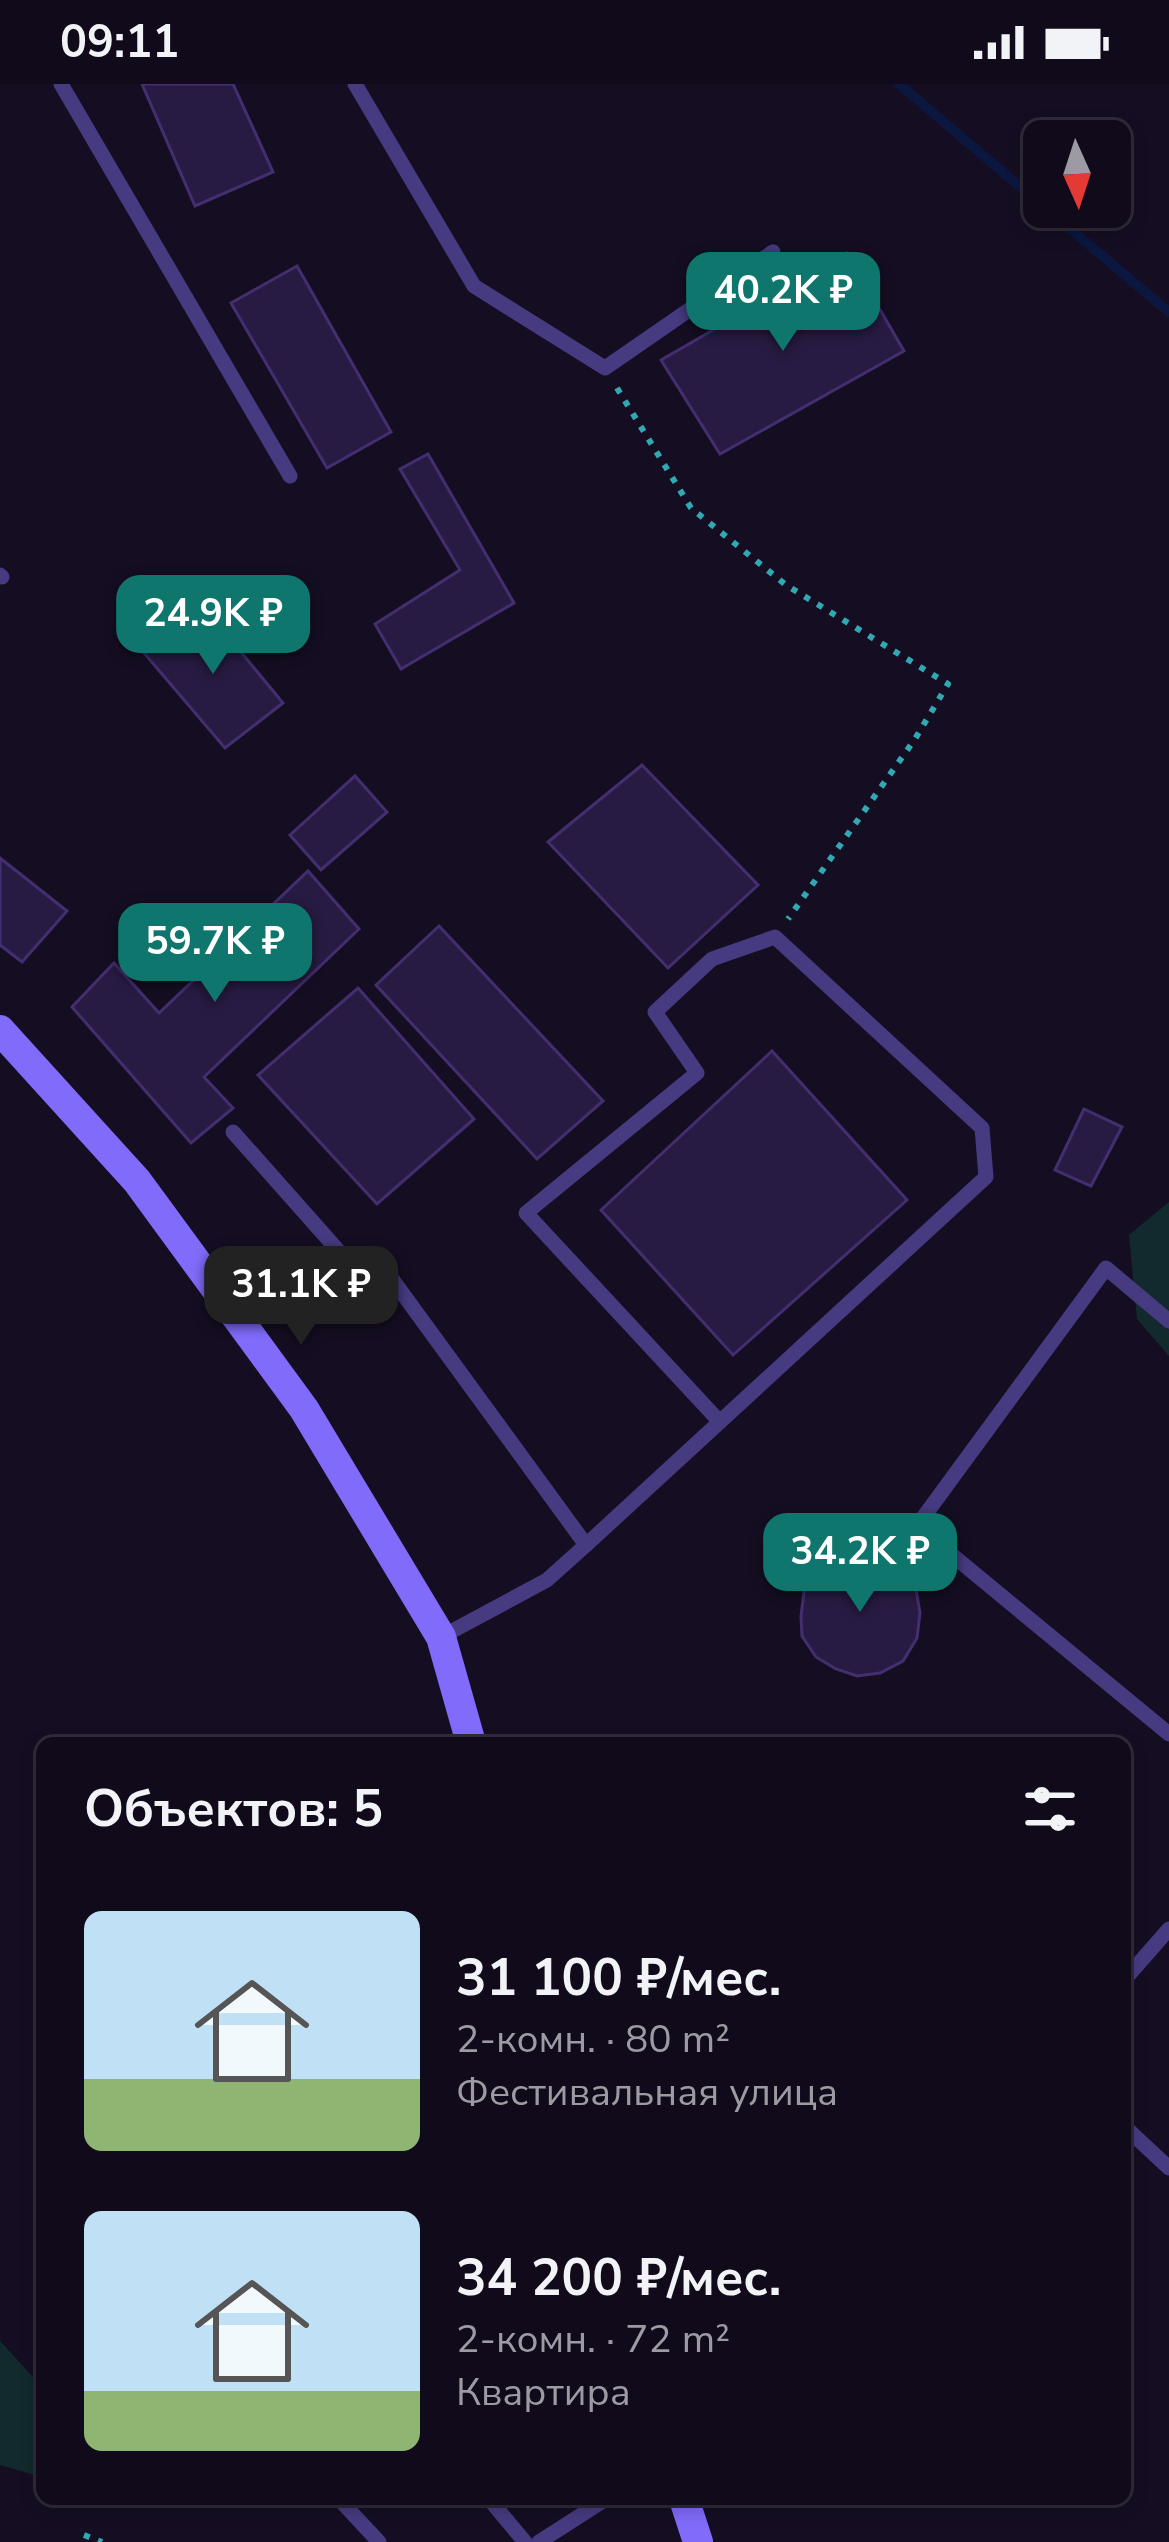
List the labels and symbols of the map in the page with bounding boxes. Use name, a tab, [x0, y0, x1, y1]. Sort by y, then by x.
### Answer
north arrow	[1023, 120, 1131, 228]
pin: 40.2K ₽	[672, 252, 894, 354]
pin: 24.9K ₽	[102, 575, 324, 677]
pin: 59.7K ₽	[104, 903, 326, 1005]
pin: 31.1K ₽	[190, 1246, 412, 1348]
pin: 34.2K ₽	[749, 1513, 971, 1615]

